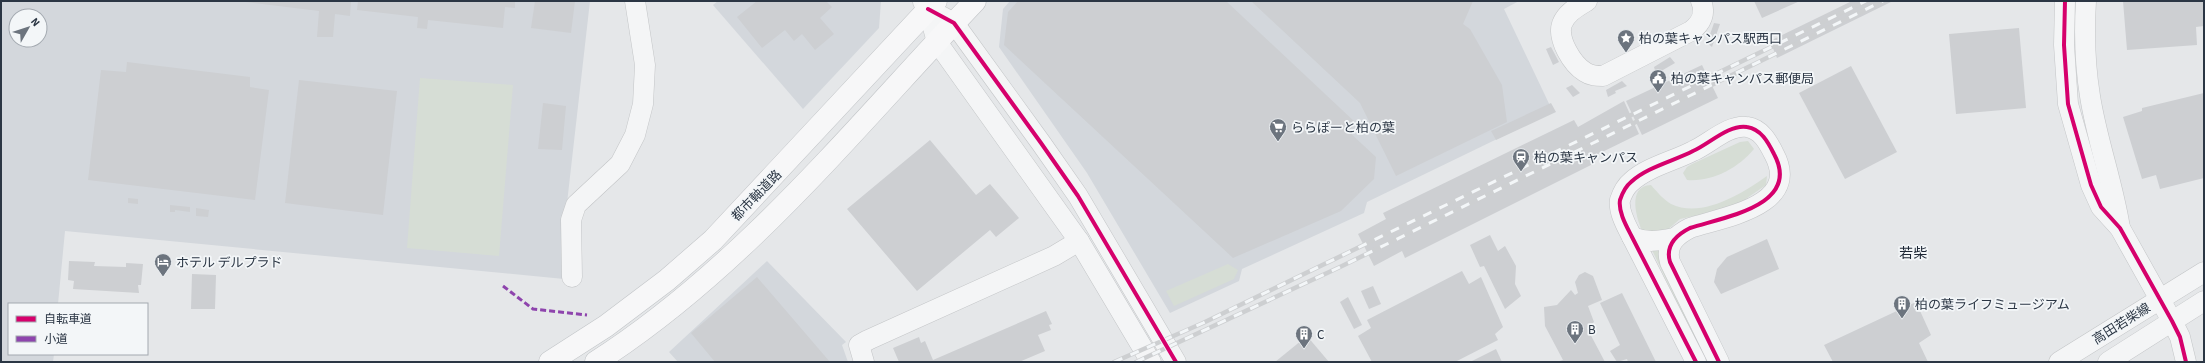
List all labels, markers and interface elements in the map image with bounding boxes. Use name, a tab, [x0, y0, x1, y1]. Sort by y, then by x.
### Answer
north arrow	[8, 8, 48, 48]
text: N	[27, 14, 44, 30]
place icon: 柏の葉キャンパス駅西口	[1616, 28, 1636, 53]
place label: 柏の葉キャンパス駅西口	[1639, 30, 1782, 48]
public building icon: 柏の葉キャンパス郵便局	[1648, 68, 1668, 93]
place label: 柏の葉キャンパス郵便局	[1671, 70, 1814, 88]
supermarket icon: ららぽーと柏の葉	[1268, 117, 1288, 142]
place label: ららぽーと柏の葉	[1291, 119, 1395, 137]
station icon: 柏の葉キャンパス	[1511, 147, 1531, 172]
place label: 柏の葉キャンパス	[1534, 149, 1638, 167]
street label: 都市軸道路	[728, 166, 786, 225]
district label: 若柴	[1899, 244, 1927, 264]
hotel icon: ホテル デルプラド	[153, 252, 173, 277]
place label: ホテル デルプラド	[176, 254, 283, 272]
building icon: 柏の葉ライフミュージアム	[1892, 294, 1912, 319]
place label: 柏の葉ライフミュージアム	[1915, 296, 2070, 314]
street label: 高田若柴線	[2089, 299, 2154, 349]
legend	[8, 303, 148, 355]
text: 自転車道	[44, 311, 92, 328]
building icon: B	[1565, 319, 1585, 344]
place label: B	[1588, 321, 1596, 339]
building icon: C	[1294, 324, 1314, 349]
place label: C	[1317, 326, 1324, 344]
text: 小道	[44, 331, 68, 348]

